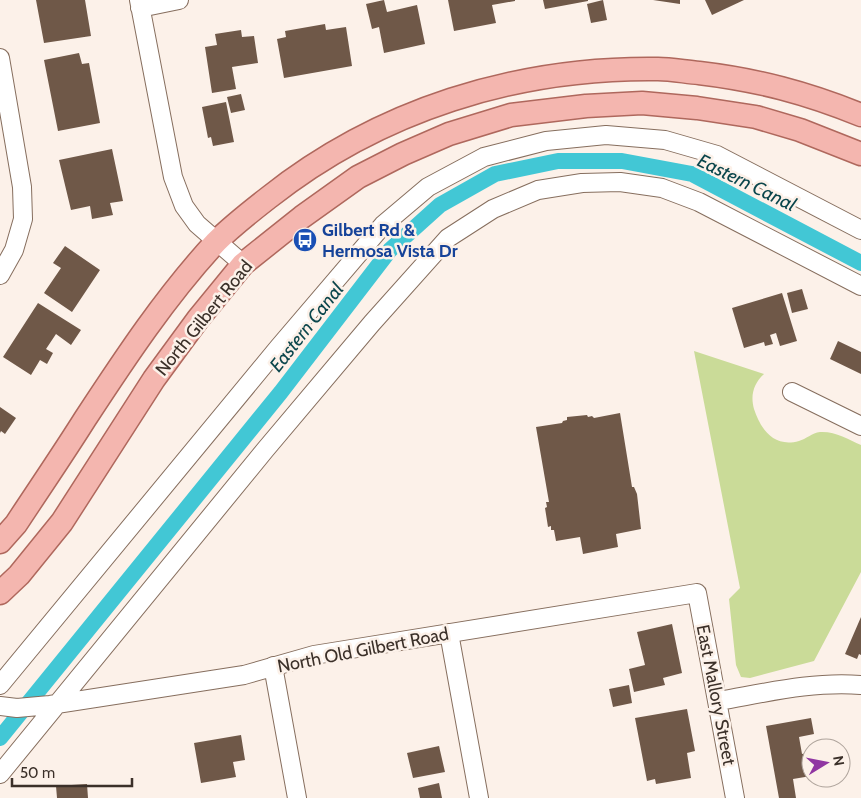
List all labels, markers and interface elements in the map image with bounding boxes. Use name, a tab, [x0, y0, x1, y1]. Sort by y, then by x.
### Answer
water label: Eastern Canal	[694, 149, 800, 216]
place label: Gilbert Rd & Hermosa Vista Dr	[322, 219, 458, 262]
bus stop icon: Gilbert Rd & Hermosa Vista Dr	[292, 227, 318, 253]
street label: North Gilbert Road	[151, 256, 257, 380]
water label: Eastern Canal	[264, 278, 349, 376]
street label: North Old Gilbert Road	[276, 623, 450, 677]
street label: East Mallory Street	[692, 623, 740, 767]
north arrow	[801, 738, 851, 788]
text: N	[829, 754, 849, 767]
scale bar	[12, 756, 132, 788]
text: 50 m	[20, 764, 55, 782]

